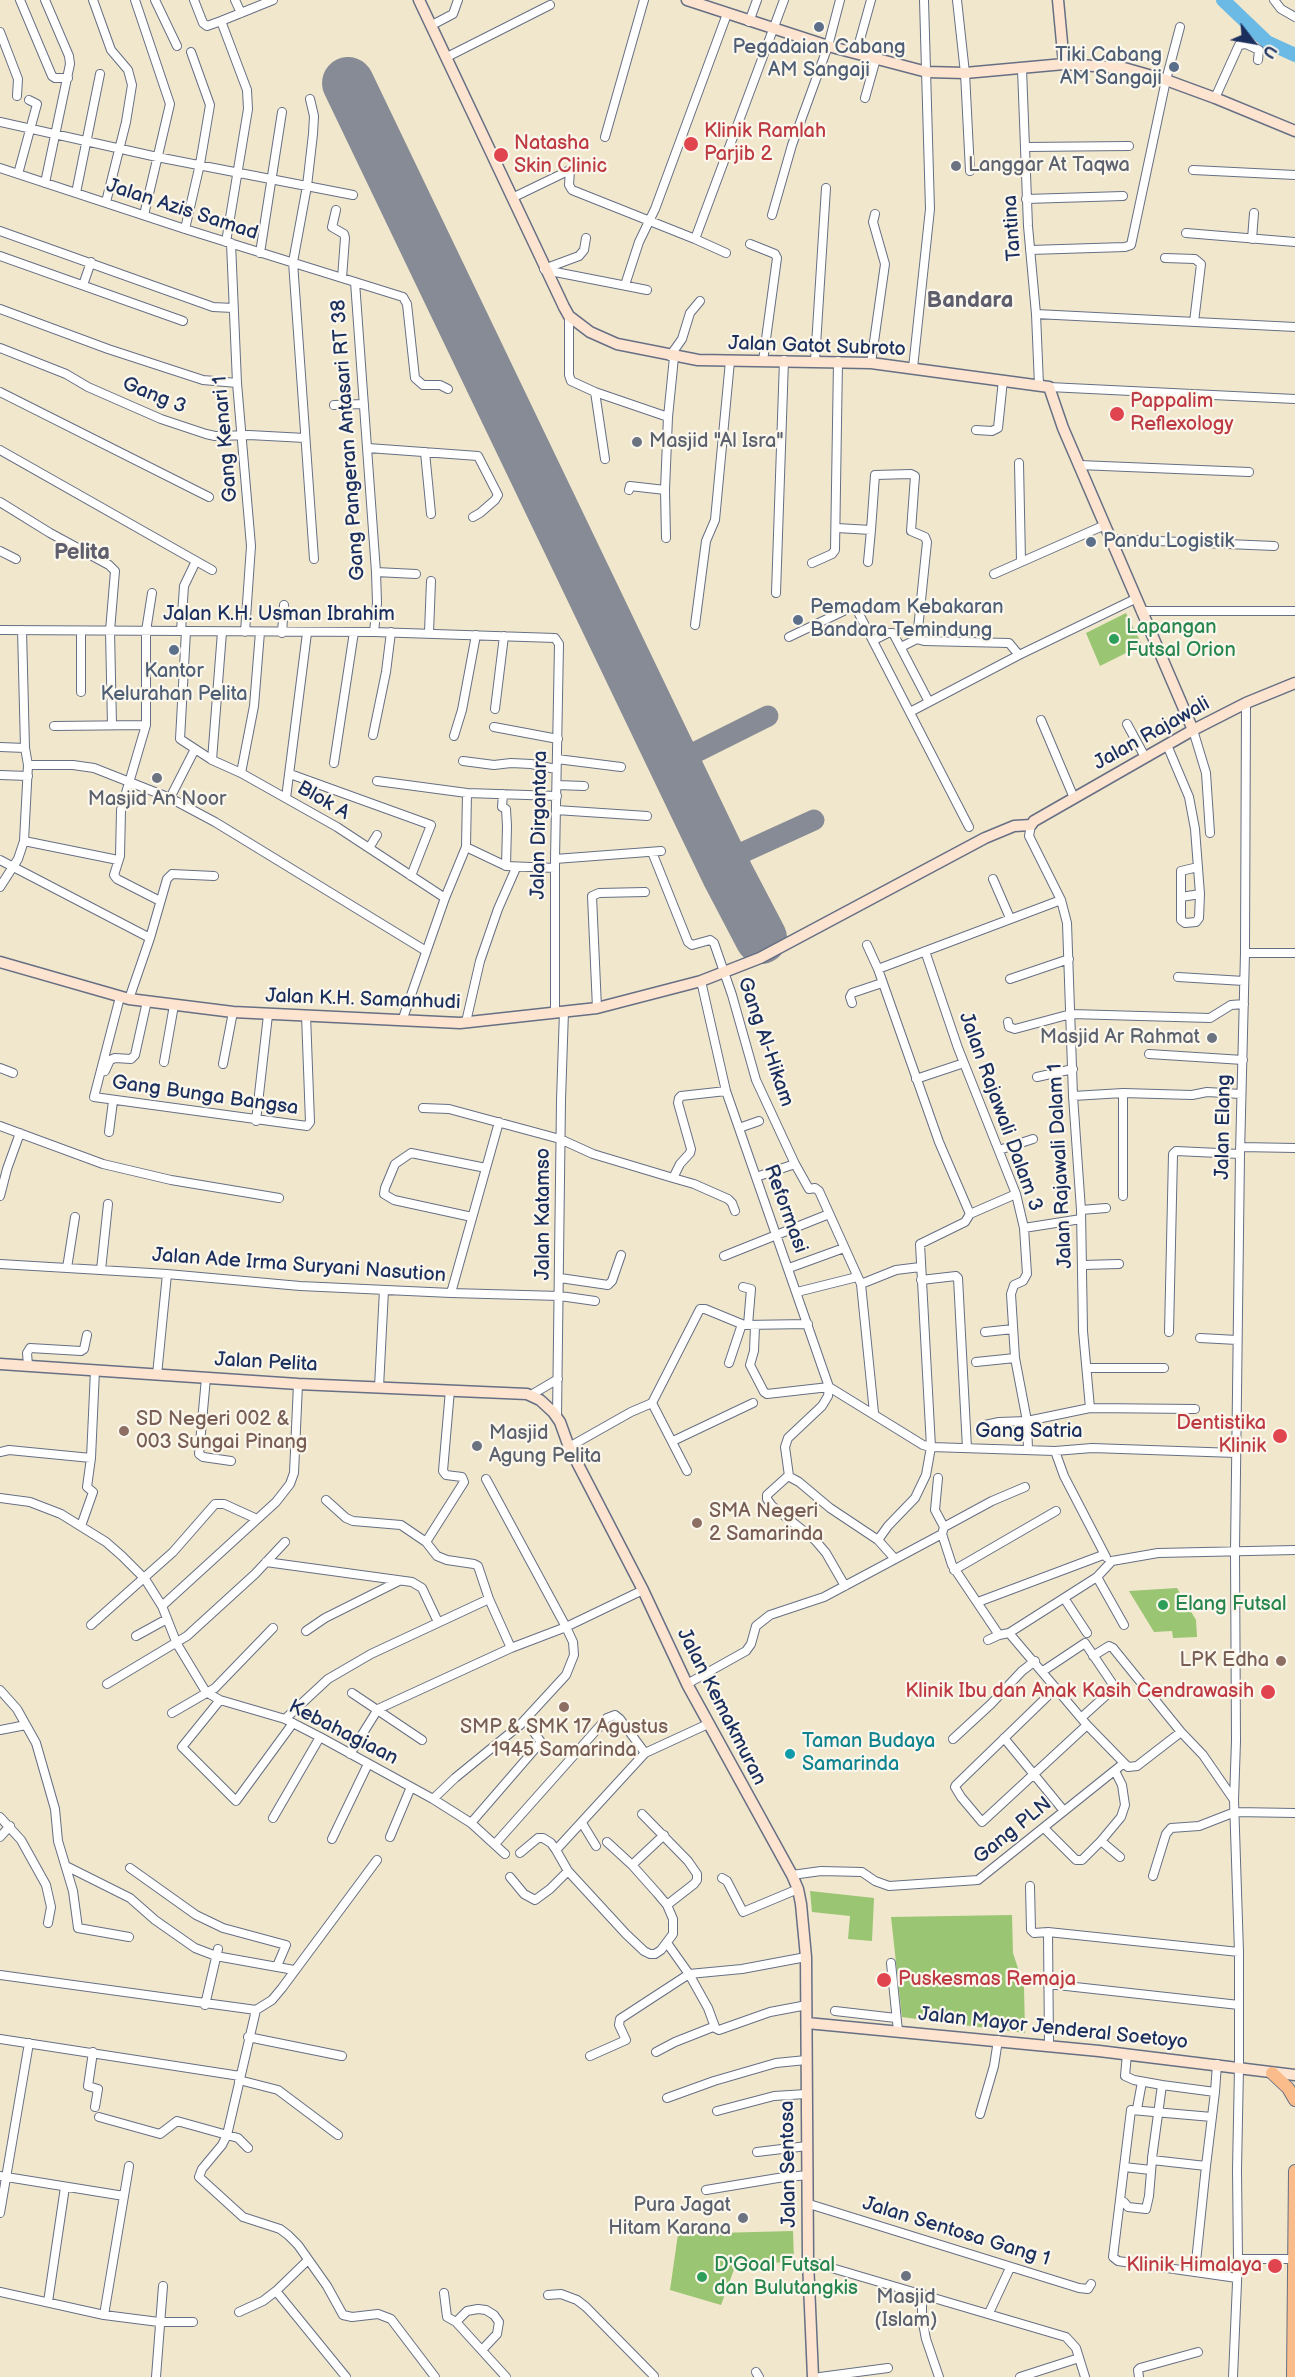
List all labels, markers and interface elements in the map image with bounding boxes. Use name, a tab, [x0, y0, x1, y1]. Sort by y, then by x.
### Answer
north arrow	[1223, 12, 1283, 72]
marker: Pegadaian Cabang AM Sangaji	[812, 20, 826, 34]
place label: Pegadaian Cabang AM Sangaji	[733, 36, 905, 83]
text: U	[1258, 42, 1280, 61]
place label: Tiki Cabang AM Sangaji	[1055, 44, 1162, 91]
marker: Tiki Cabang AM Sangaji	[1167, 60, 1181, 74]
place label: Klinik Ramlah Parjib 2	[704, 120, 826, 167]
place label: Natasha Skin Clinic	[514, 132, 607, 179]
marker: Klinik Ramlah Parjib 2	[682, 135, 700, 153]
marker: Natasha Skin Clinic	[492, 146, 510, 164]
place label: Langgar At Taqwa	[968, 154, 1130, 178]
marker: Langgar At Taqwa	[949, 159, 963, 173]
street label: Jalan Azis Samad	[103, 174, 261, 246]
street label: Tantina	[999, 194, 1027, 262]
district label: Bandara	[927, 288, 1013, 314]
street label: Gang Pangeran Antasari RT 38	[327, 299, 371, 581]
street label: Jalan Gatot Subroto	[728, 332, 906, 362]
street label: Gang 3	[119, 372, 189, 420]
street label: Gang Kenari 1	[209, 375, 243, 503]
place label: Pappalim Reflexology	[1130, 390, 1233, 437]
marker: Pappalim Reflexology	[1108, 405, 1126, 423]
place label: Masjid "Al Isra"	[649, 430, 784, 454]
marker: Masjid "Al Isra"	[630, 435, 644, 449]
place label: Pandu Logistik	[1103, 530, 1234, 554]
marker: Pandu Logistik	[1084, 535, 1098, 549]
district label: Pelita	[54, 540, 110, 566]
place label: Pemadam Kebakaran Bandara Temindung	[810, 596, 1004, 643]
street label: Jalan K.H. Usman Ibrahim	[163, 603, 395, 627]
marker: Pemadam Kebakaran Bandara Temindung	[791, 613, 805, 627]
place label: Lapangan Futsal Orion	[1126, 616, 1236, 663]
marker: Lapangan Futsal Orion	[1107, 632, 1121, 646]
marker: Kantor Kelurahan Pelita	[167, 643, 181, 657]
place label: Kantor Kelurahan Pelita	[101, 660, 247, 707]
street label: Jalan Rajawali	[1090, 692, 1214, 776]
street label: Jalan Dirgantara	[527, 750, 553, 900]
marker: Masjid An Noor	[150, 771, 164, 785]
street label: Blok A	[292, 776, 354, 826]
place label: Masjid An Noor	[88, 788, 226, 812]
street label: Gang Al-Hikam	[732, 974, 798, 1110]
street label: Jalan K.H. Samanhudi	[265, 985, 461, 1015]
street label: Jalan Rajawali Dalam 3	[953, 1009, 1047, 1215]
place label: Masjid Ar Rahmat	[1040, 1026, 1200, 1050]
marker: Masjid Ar Rahmat	[1205, 1031, 1219, 1045]
street label: Jalan Rajawali Dalam 1	[1044, 1063, 1078, 1269]
street label: Gang Bunga Bangsa	[110, 1071, 300, 1121]
street label: Jalan Elang	[1211, 1074, 1237, 1180]
street label: Jalan Katamso	[532, 1148, 556, 1280]
street label: Reformasi	[758, 1161, 812, 1257]
street label: Jalan Ade Irma Suryani Nasution	[151, 1244, 447, 1288]
street label: Jalan Pelita	[214, 1348, 318, 1378]
place label: SD Negeri 002 & 003 Sungai Pinang	[136, 1408, 307, 1455]
place label: Dentistika Klinik	[1176, 1412, 1266, 1459]
street label: Gang Satria	[975, 1420, 1083, 1444]
place label: Masjid Agung Pelita	[489, 1422, 601, 1469]
marker: SD Negeri 002 & 003 Sungai Pinang	[117, 1424, 131, 1438]
marker: Dentistika Klinik	[1271, 1427, 1289, 1445]
marker: Masjid Agung Pelita	[470, 1439, 484, 1453]
place label: SMA Negeri 2 Samarinda	[709, 1500, 823, 1547]
marker: SMA Negeri 2 Samarinda	[690, 1516, 704, 1530]
place label: Elang Futsal	[1175, 1593, 1287, 1617]
marker: Elang Futsal	[1156, 1598, 1170, 1612]
street label: Jalan Kemakmuran	[671, 1625, 771, 1789]
place label: LPK Edha	[1180, 1649, 1269, 1673]
marker: LPK Edha	[1274, 1654, 1288, 1668]
place label: Klinik Ibu dan Anak Kasih Cendrawasih	[905, 1680, 1254, 1704]
marker: Klinik Ibu dan Anak Kasih Cendrawasih	[1259, 1683, 1277, 1701]
street label: Kebahagiaan	[284, 1695, 402, 1771]
marker: SMP & SMK 17 Agustus 1945 Samarinda	[557, 1700, 571, 1714]
place label: SMP & SMK 17 Agustus 1945 Samarinda	[460, 1716, 668, 1763]
place label: Taman Budaya Samarinda	[802, 1730, 935, 1777]
marker: Taman Budaya Samarinda	[783, 1747, 797, 1761]
street label: Gang PLN	[969, 1792, 1057, 1870]
place label: Puskesmas Remaja	[898, 1968, 1076, 1992]
marker: Puskesmas Remaja	[875, 1971, 893, 1989]
street label: Jalan Mayor Jenderal Soetoyo	[917, 2003, 1189, 2055]
street label: Jalan Sentosa	[776, 2100, 802, 2228]
street label: Jalan Sentosa Gang 1	[859, 2192, 1053, 2272]
place label: Pura Jagat Hitam Karana	[608, 2194, 731, 2241]
marker: Pura Jagat Hitam Karana	[736, 2211, 750, 2225]
place label: D'Goal Futsal dan Bulutangkis	[714, 2254, 858, 2301]
place label: Klinik Himalaya	[1126, 2254, 1262, 2278]
marker: Klinik Himalaya	[1266, 2257, 1284, 2275]
marker: Masjid (Islam)	[899, 2269, 913, 2283]
marker: D'Goal Futsal dan Bulutangkis	[695, 2270, 709, 2284]
place label: Masjid (Islam)	[875, 2286, 937, 2333]

